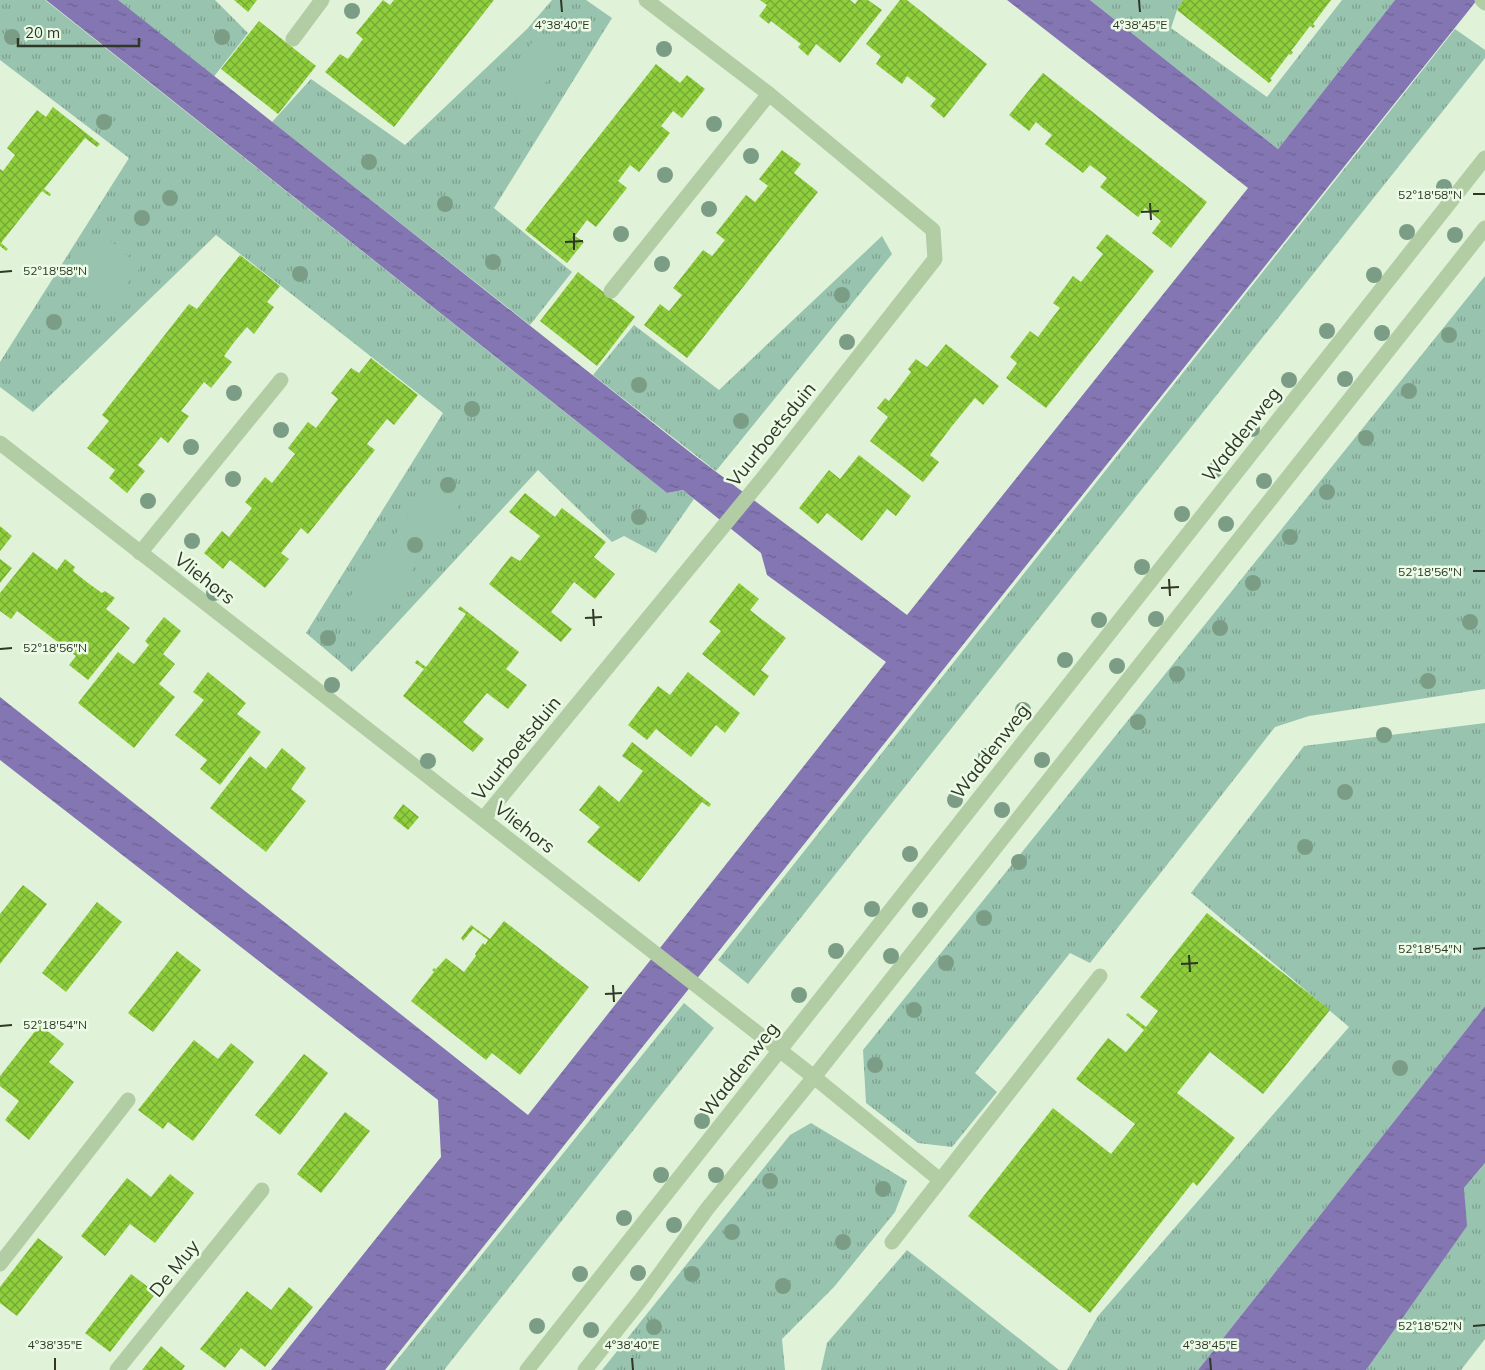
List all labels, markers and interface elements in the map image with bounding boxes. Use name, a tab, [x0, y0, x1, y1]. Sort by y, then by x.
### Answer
scale bar	[18, 15, 139, 47]
text: 4°38'40"E	[535, 17, 589, 32]
text: 4°38'45"E	[1113, 17, 1167, 32]
text: 20 m	[25, 23, 60, 42]
text: 52°18'58"N	[1398, 187, 1462, 202]
text: 52°18'58"N	[23, 263, 87, 278]
street label: Vuurboetsduin	[721, 377, 821, 491]
street label: Waddenweg	[1197, 382, 1285, 486]
street label: Vliehors	[170, 547, 240, 609]
text: 52°18'56"N	[1398, 564, 1462, 579]
text: 52°18'56"N	[23, 640, 87, 655]
street label: Vuurboetsduin	[466, 691, 566, 805]
street label: Waddenweg	[946, 699, 1034, 803]
street label: Vliehors	[490, 796, 560, 858]
text: 52°18'54"N	[1398, 941, 1462, 956]
text: 52°18'54"N	[23, 1017, 87, 1032]
street label: Waddenweg	[695, 1017, 783, 1121]
street label: De Muy	[144, 1234, 204, 1302]
text: 52°18'52"N	[1398, 1318, 1462, 1333]
text: 4°38'35"E	[28, 1337, 82, 1352]
text: 4°38'40"E	[605, 1337, 659, 1352]
text: 4°38'45"E	[1183, 1337, 1237, 1352]

